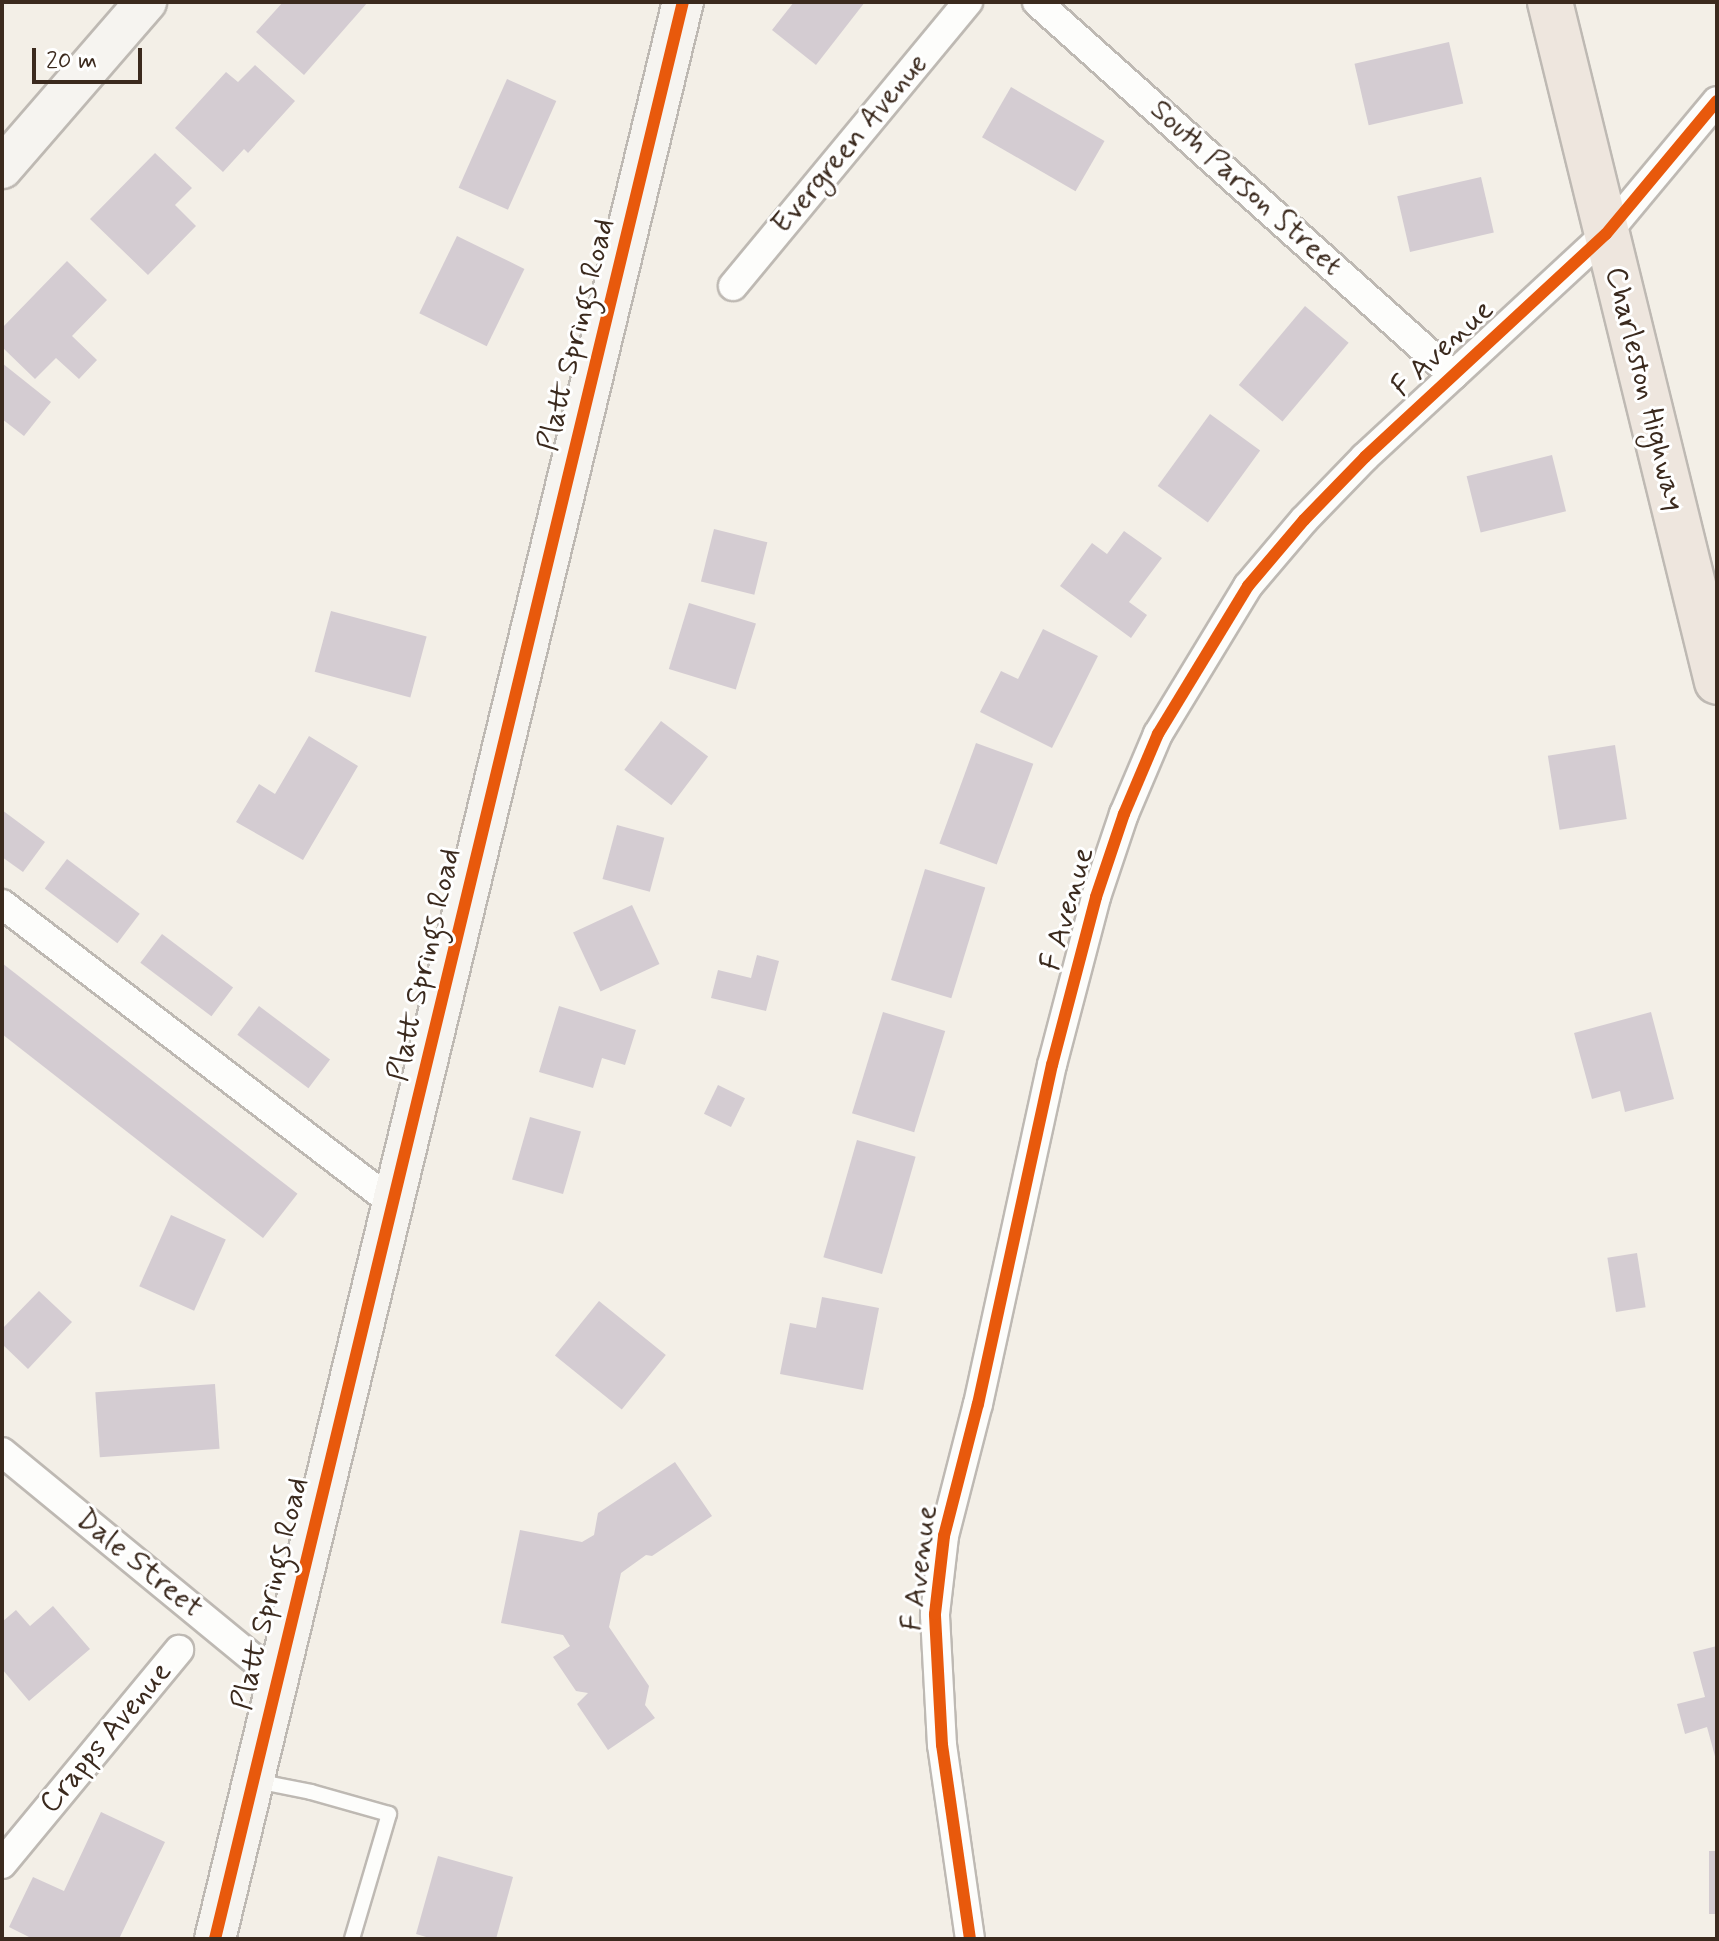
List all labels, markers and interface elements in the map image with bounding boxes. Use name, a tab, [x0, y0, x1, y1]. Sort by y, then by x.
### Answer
scale bar	[36, 32, 146, 82]
street label: Evergreen Avenue	[762, 44, 938, 244]
text: 20 m	[46, 46, 97, 77]
street label: South Parson Street	[1141, 91, 1351, 285]
street label: Platt Springs Road	[531, 215, 623, 455]
street label: Charleston Highway	[1596, 264, 1692, 514]
street label: F Avenue	[1388, 296, 1498, 402]
street label: Platt Springs Road	[381, 845, 469, 1085]
street label: F Avenue	[1034, 847, 1102, 971]
street label: Platt Springs Road	[225, 1474, 317, 1714]
street label: Dale Street	[69, 1502, 209, 1626]
street label: F Avenue	[895, 1507, 945, 1629]
street label: Crapps Avenue	[32, 1654, 180, 1822]

